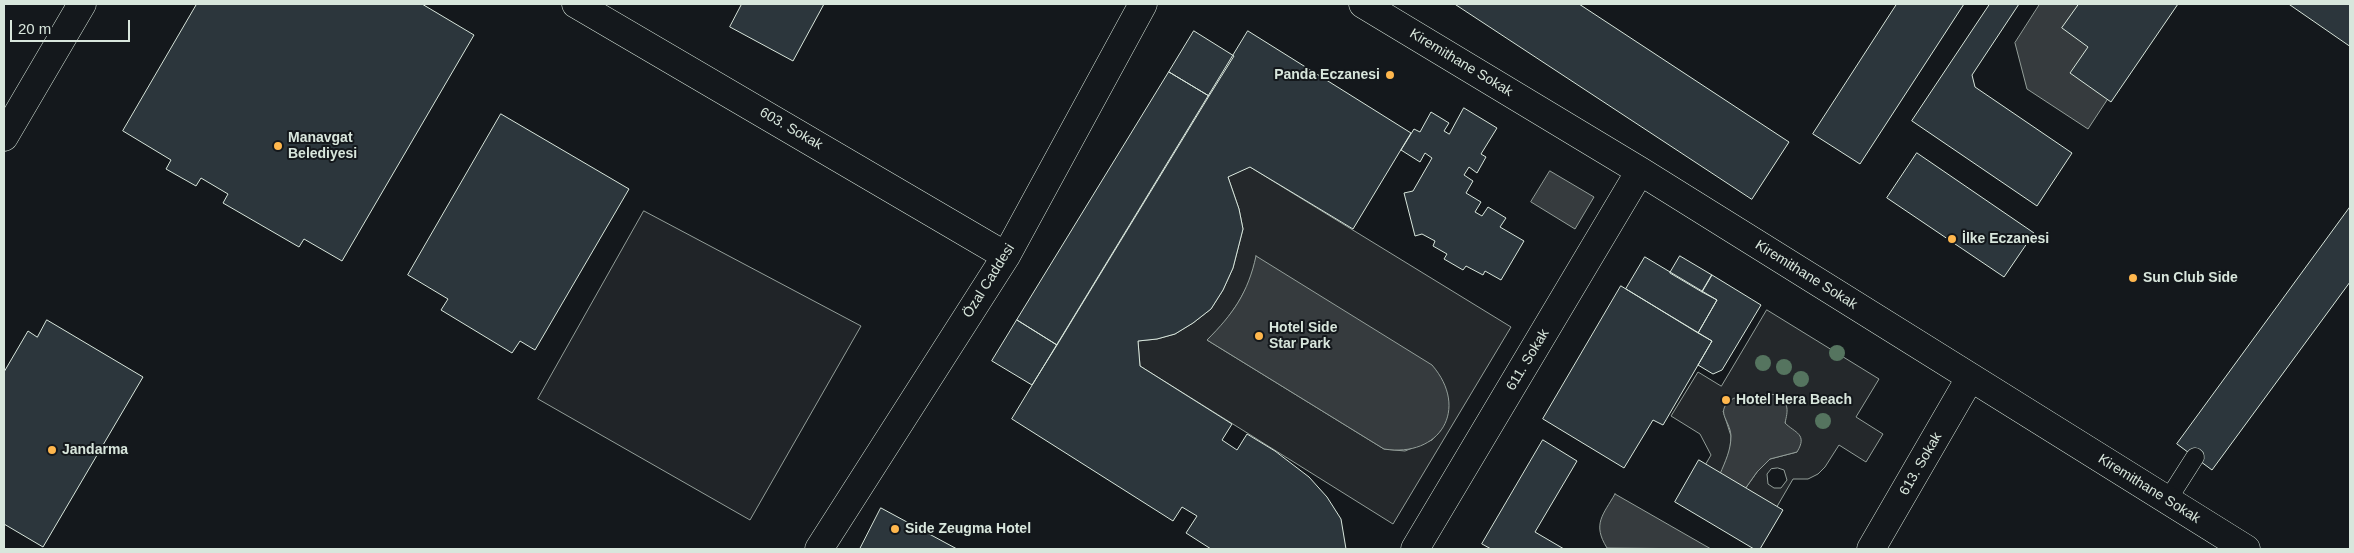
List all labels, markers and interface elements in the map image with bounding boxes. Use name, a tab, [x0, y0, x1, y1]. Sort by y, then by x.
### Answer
scale bar	[12, 10, 132, 42]
text: 20 m	[18, 20, 51, 37]
street label: Kiremithane Sokak	[1406, 26, 1516, 100]
place label: Panda Eczanesi	[1274, 67, 1380, 83]
marker: Panda Eczanesi	[1384, 69, 1396, 81]
street label: 603. Sokak	[756, 104, 826, 154]
place label: Manavgat Belediyesi	[288, 130, 357, 162]
marker: Manavgat Belediyesi	[272, 140, 284, 152]
place label: İlke Eczanesi	[1962, 231, 2049, 247]
marker: İlke Eczanesi	[1946, 233, 1958, 245]
street label: Kiremithane Sokak	[1752, 237, 1860, 313]
street label: Özal Caddesi	[960, 241, 1018, 321]
place label: Sun Club Side	[2143, 270, 2238, 286]
marker: Sun Club Side	[2127, 272, 2139, 284]
place label: Hotel Side Star Park	[1269, 320, 1337, 352]
street label: 611. Sokak	[1503, 326, 1553, 394]
marker: Hotel Side Star Park	[1253, 330, 1265, 342]
place label: Hotel Hera Beach	[1736, 392, 1852, 408]
marker: Hotel Hera Beach	[1720, 394, 1732, 406]
street label: 613. Sokak	[1896, 429, 1946, 499]
place label: Jandarma	[62, 442, 128, 458]
marker: Jandarma	[46, 444, 58, 456]
street label: Kiremithane Sokak	[2095, 451, 2203, 527]
place label: Side Zeugma Hotel	[905, 521, 1031, 537]
marker: Side Zeugma Hotel	[889, 523, 901, 535]

